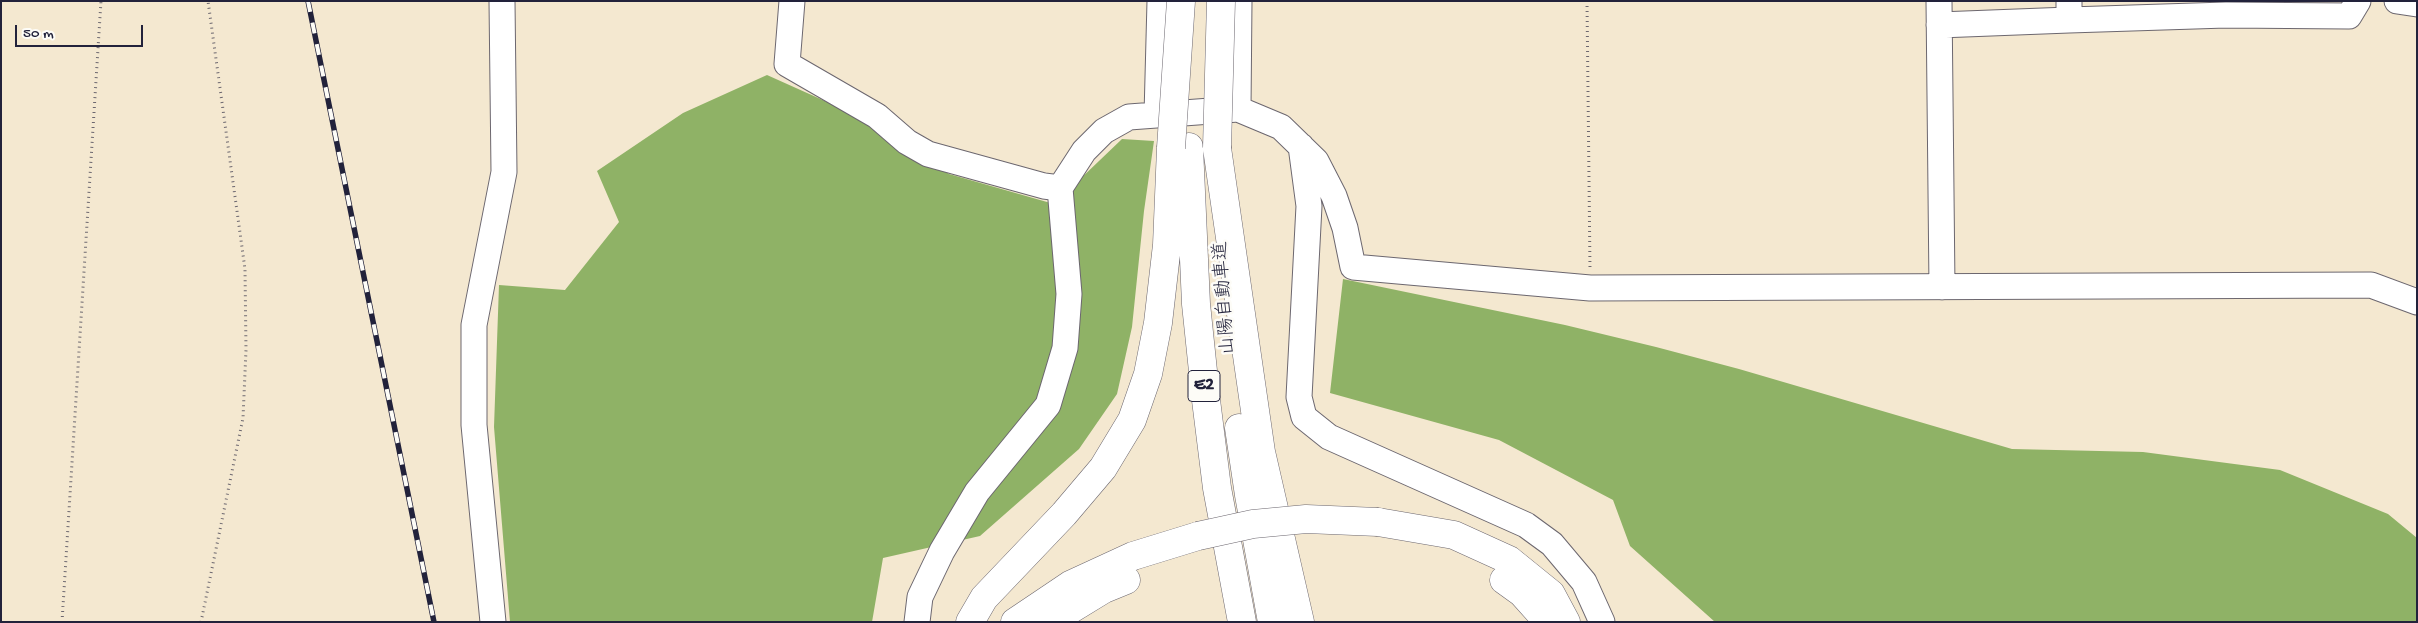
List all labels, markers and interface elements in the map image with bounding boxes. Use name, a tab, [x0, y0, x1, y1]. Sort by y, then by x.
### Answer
scale bar	[18, 15, 145, 47]
text: 50 m	[23, 25, 54, 43]
street label: 山陽自動車道	[1211, 240, 1241, 356]
road number: E2	[1188, 371, 1220, 402]

